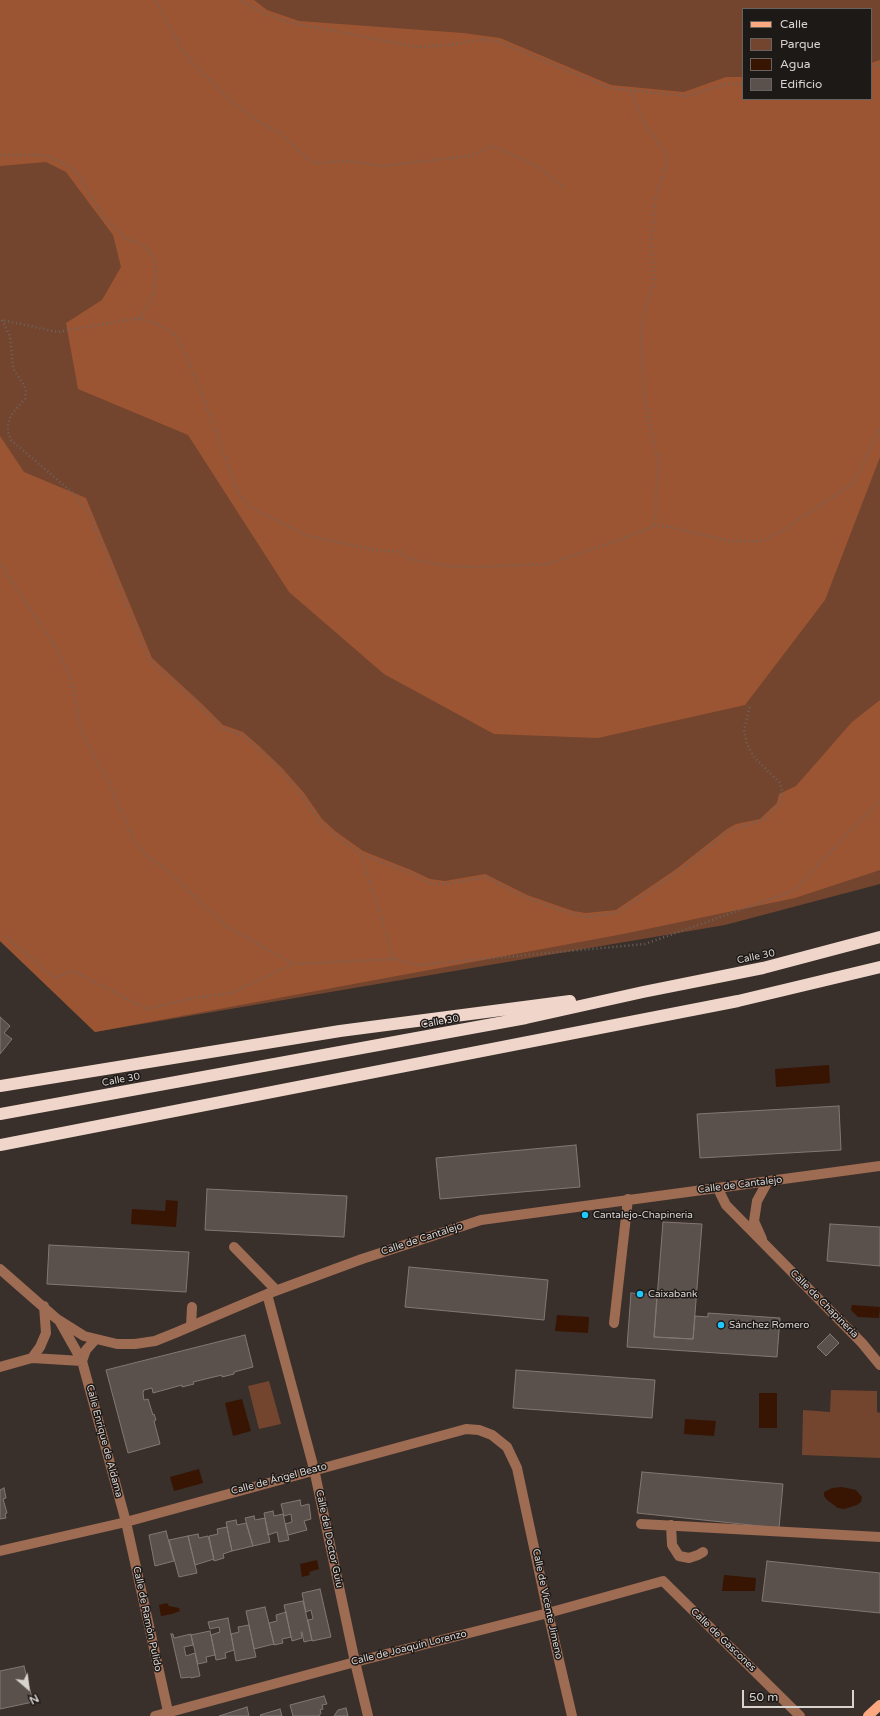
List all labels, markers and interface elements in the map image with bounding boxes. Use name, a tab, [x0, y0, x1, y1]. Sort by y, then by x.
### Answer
legend	[742, 8, 872, 100]
text: Calle	[780, 17, 808, 31]
text: Parque	[780, 37, 821, 51]
text: Agua	[780, 57, 810, 71]
text: Edificio	[780, 77, 822, 91]
street label: Calle 30	[736, 947, 776, 967]
street label: Calle 30	[420, 1013, 460, 1031]
street label: Calle 30	[101, 1071, 141, 1089]
street label: Calle de Cantalejo	[697, 1174, 783, 1196]
place label: Cantalejo-Chapineria	[593, 1209, 693, 1221]
marker: Cantalejo-Chapineria	[580, 1210, 590, 1220]
street label: Calle de Cantalejo	[380, 1220, 464, 1258]
street label: Calle de Chapinería	[787, 1267, 861, 1341]
place label: Caixabank	[648, 1288, 698, 1300]
marker: Caixabank	[635, 1289, 645, 1299]
place label: Sánchez Romero	[729, 1319, 809, 1331]
marker: Sánchez Romero	[716, 1320, 726, 1330]
street label: Calle Enrique de Aldama	[83, 1383, 125, 1499]
street label: Calle de Ángel Beato	[230, 1460, 328, 1498]
street label: Calle del Doctor Guiu	[313, 1489, 345, 1589]
street label: Calle de Vicente Jimeno	[529, 1548, 565, 1660]
street label: Calle de Ramón Pulido	[130, 1565, 164, 1673]
street label: Calle de Gascones	[688, 1606, 758, 1674]
street label: Calle de Joaquín Lorenzo	[350, 1628, 468, 1668]
north arrow	[8, 1668, 48, 1708]
scale bar	[744, 1682, 856, 1708]
text: 50 m	[749, 1690, 778, 1704]
text: N	[27, 1691, 41, 1707]

